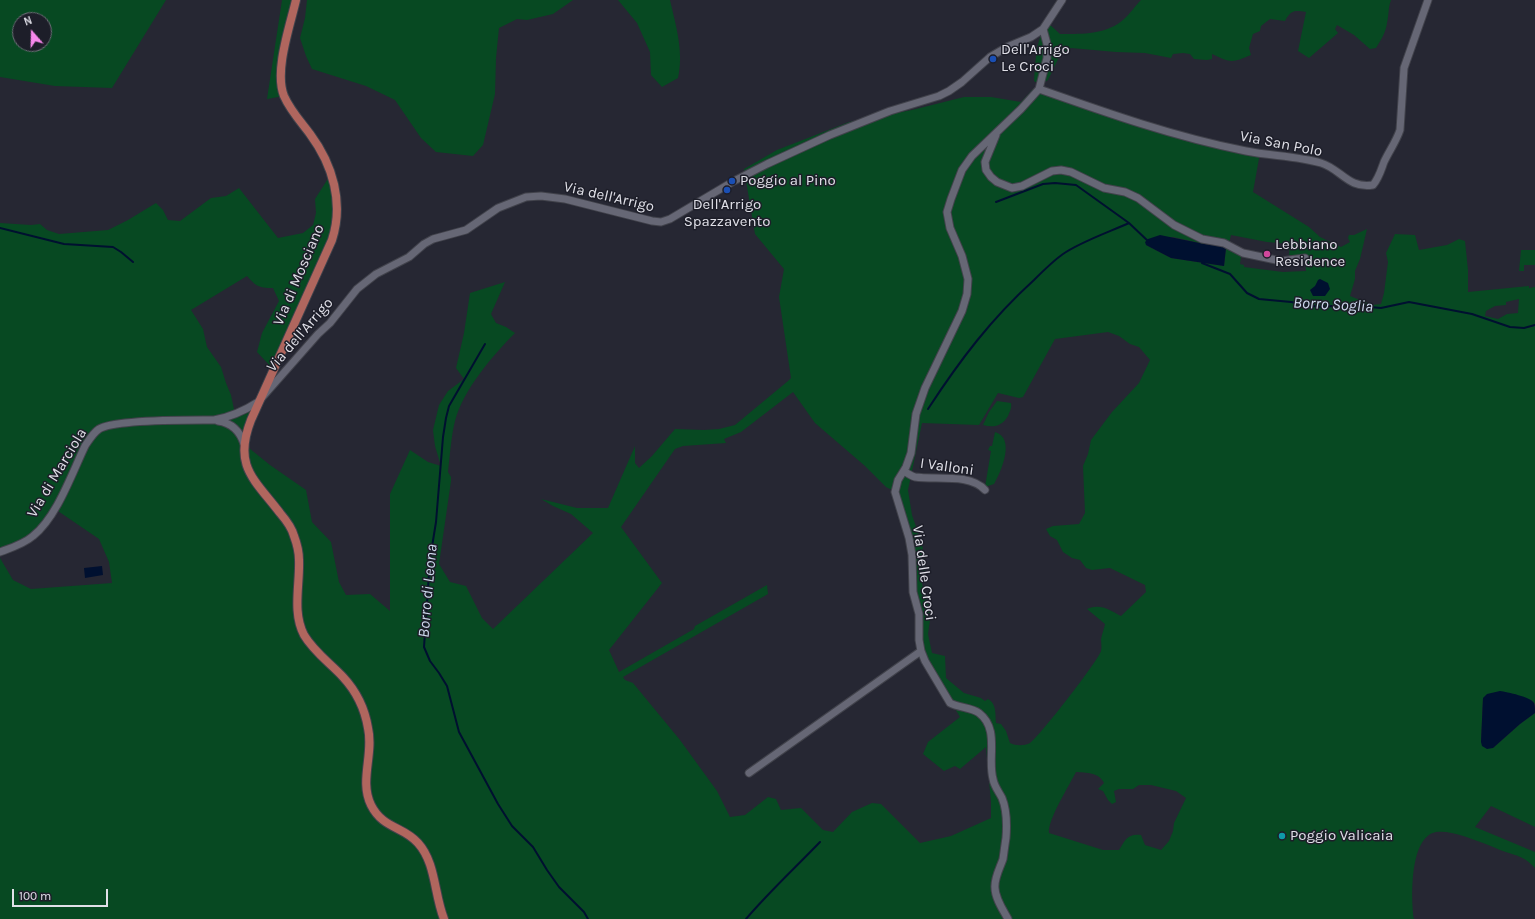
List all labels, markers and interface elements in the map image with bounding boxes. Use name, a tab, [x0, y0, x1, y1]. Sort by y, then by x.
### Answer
north arrow	[12, 12, 52, 52]
text: N	[22, 14, 34, 29]
place label: Dell'Arrigo Le Croci	[1001, 41, 1070, 76]
marker: Dell'Arrigo Le Croci	[988, 54, 998, 64]
street label: Via San Polo	[1238, 127, 1324, 161]
place label: Poggio al Pino	[740, 172, 836, 190]
marker: Poggio al Pino	[727, 176, 737, 186]
street label: Via dell'Arrigo	[562, 178, 656, 216]
marker: Dell'Arrigo Spazzavento	[722, 185, 732, 195]
place label: Dell'Arrigo Spazzavento	[684, 196, 770, 231]
street label: Via di Mosciano	[270, 222, 328, 328]
place label: Lebbiano Residence	[1275, 236, 1345, 271]
marker: Lebbiano Residence	[1262, 249, 1272, 259]
water label: Borro Soglia	[1292, 293, 1374, 317]
street label: Via dell'Arrigo	[263, 294, 337, 376]
street label: Via di Marciola	[23, 425, 91, 521]
street label: I Valloni	[919, 454, 975, 480]
street label: Via delle Croci	[908, 524, 940, 622]
water label: Borro di Leona	[414, 543, 442, 639]
place label: Poggio Valicaia	[1290, 827, 1393, 845]
marker: Poggio Valicaia	[1277, 831, 1287, 841]
scale bar	[14, 881, 110, 907]
text: 100 m	[19, 889, 51, 903]

